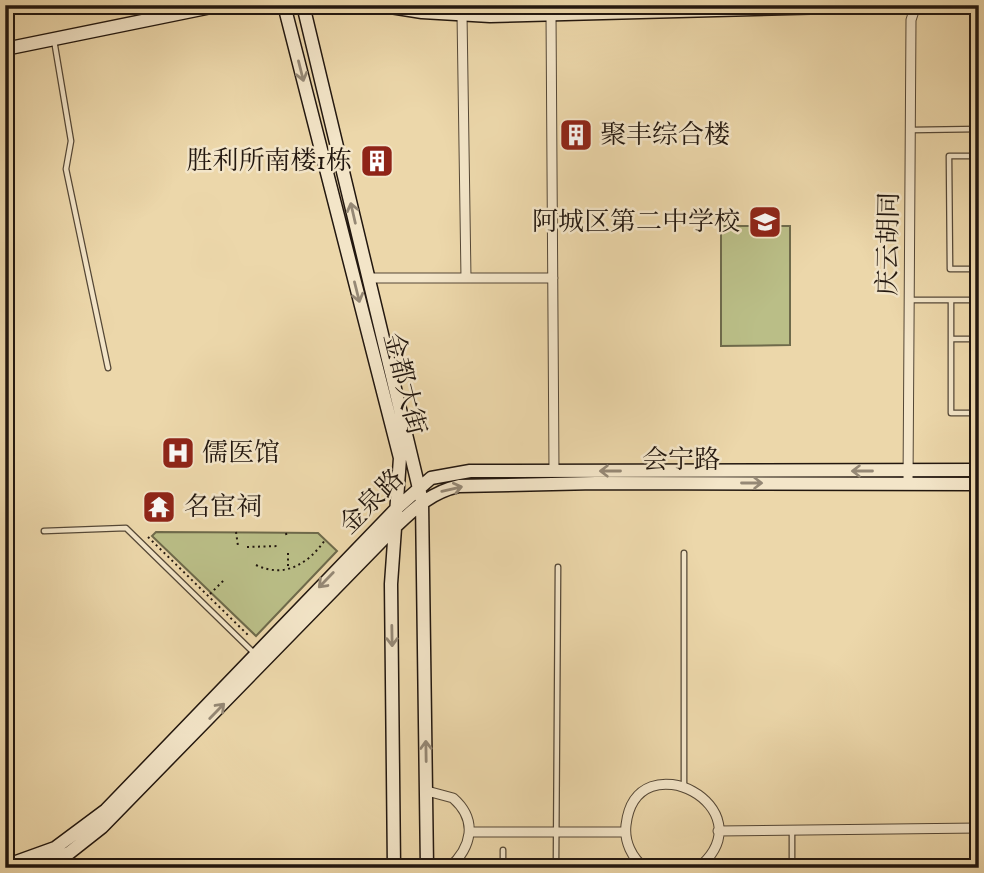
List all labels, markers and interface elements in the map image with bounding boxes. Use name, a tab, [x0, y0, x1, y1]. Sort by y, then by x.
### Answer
one-way arrow	[295, 60, 308, 82]
building icon: 聚丰综合楼	[557, 116, 595, 154]
place label: 聚丰综合楼	[600, 119, 730, 152]
building icon: 胜利所南楼1栋	[358, 142, 396, 180]
place label: 胜利所南楼1栋	[186, 145, 352, 178]
street label: 庆云胡同	[872, 192, 906, 296]
one-way arrow	[346, 202, 359, 225]
school or university icon: 阿城区第二中学校	[746, 203, 784, 241]
place label: 阿城区第二中学校	[532, 206, 740, 239]
one-way arrow	[351, 280, 364, 303]
street label: 金都大街	[375, 330, 433, 438]
hospital icon: 儒医馆	[159, 434, 197, 472]
place label: 儒医馆	[202, 437, 280, 470]
street label: 会宁路	[642, 444, 720, 477]
street label: 金泉路	[333, 463, 411, 541]
one-way arrow	[598, 464, 621, 478]
one-way arrow	[850, 464, 873, 478]
one-way arrow	[740, 476, 763, 490]
one-way arrow	[440, 482, 462, 495]
temple icon: 名宦祠	[140, 488, 178, 526]
place label: 名宦祠	[184, 491, 262, 524]
one-way arrow	[318, 571, 335, 588]
one-way arrow	[385, 624, 399, 647]
one-way arrow	[208, 703, 225, 720]
one-way arrow	[420, 739, 433, 762]

